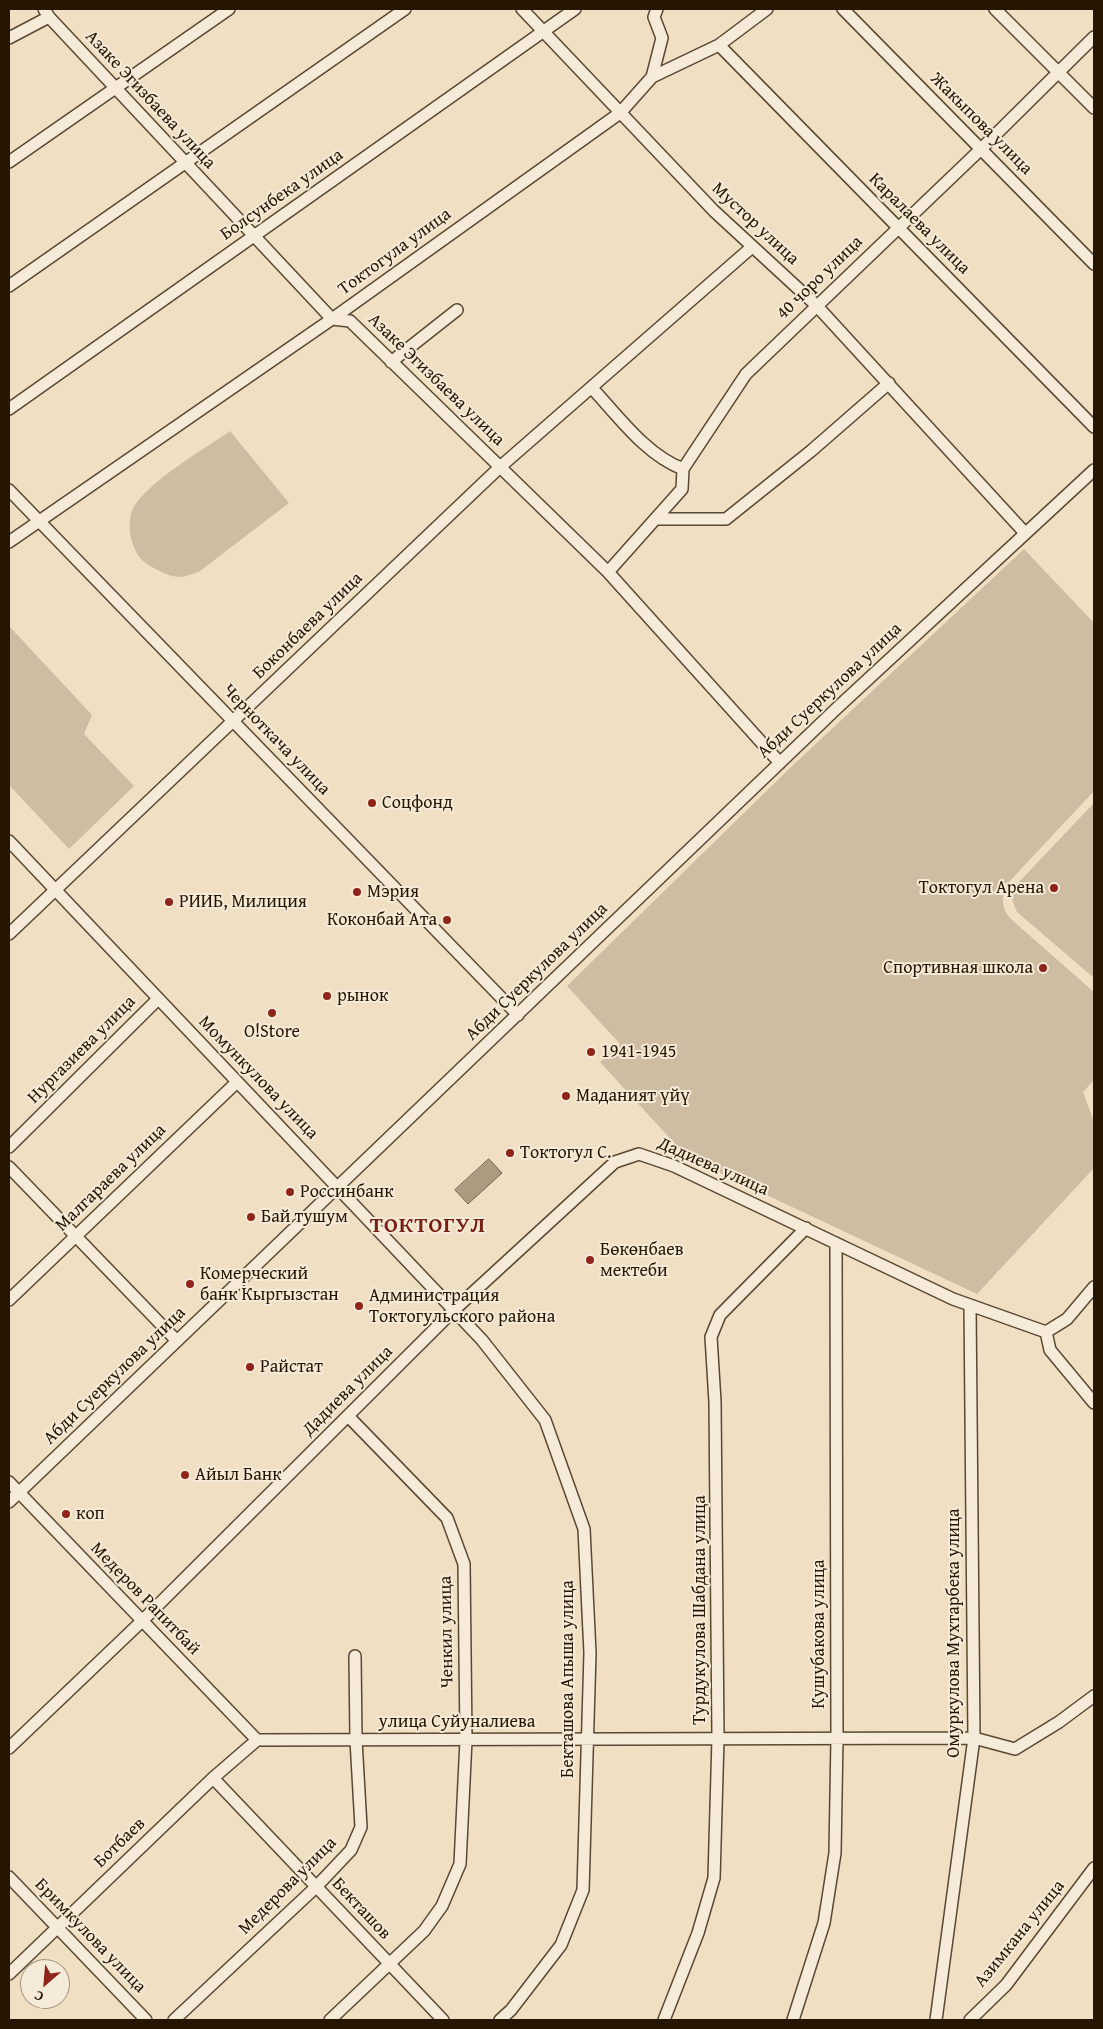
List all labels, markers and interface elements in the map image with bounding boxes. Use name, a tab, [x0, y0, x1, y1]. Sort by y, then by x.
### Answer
street label: Азаке Эгизбаева улица	[80, 26, 220, 174]
street label: Жакыпова улица	[925, 68, 1037, 180]
street label: Болсунбека улица	[216, 145, 348, 245]
street label: Каралаева улица	[864, 169, 974, 279]
street label: Мустор улица	[707, 178, 803, 270]
street label: Токтогула улица	[334, 204, 456, 300]
street label: 40 чоро улица	[772, 231, 868, 325]
street label: Азаке Эгизбаева улица	[363, 309, 509, 451]
street label: Боконбаева улица	[248, 568, 368, 684]
street label: Абди Суеркулова улица	[753, 619, 907, 763]
street label: Черноткача улица	[217, 680, 335, 800]
place label: Соцфонд	[382, 792, 453, 814]
marker: Соцфонд	[366, 797, 378, 809]
place label: Токтогул Арена	[919, 877, 1044, 899]
place label: Мэрия	[367, 881, 419, 903]
marker: Токтогул Арена	[1048, 882, 1060, 894]
marker: Мэрия	[351, 886, 363, 898]
place label: РИИБ, Милиция	[179, 891, 307, 913]
marker: РИИБ, Милиция	[163, 896, 175, 908]
street label: Абди Суеркулова улица	[461, 898, 613, 1046]
place label: Коконбай Ата	[327, 909, 437, 931]
marker: Коконбай Ата	[441, 914, 453, 926]
place label: Спортивная школа	[883, 957, 1033, 979]
marker: Спортивная школа	[1037, 962, 1049, 974]
place label: рынок	[337, 985, 388, 1007]
marker: рынок	[321, 990, 333, 1002]
street label: Нургазиева улица	[23, 991, 141, 1109]
marker: O!Store	[266, 1007, 278, 1019]
street label: Момункулова улица	[193, 1012, 323, 1144]
place label: O!Store	[244, 1021, 300, 1043]
place label: 1941-1945	[601, 1041, 677, 1063]
marker: 1941-1945	[585, 1046, 597, 1058]
place label: Маданият үйү	[576, 1085, 690, 1107]
marker: Маданият үйү	[560, 1090, 572, 1102]
street label: Малгараева улица	[51, 1120, 171, 1236]
street label: Дадиева улица	[654, 1133, 772, 1201]
place label: Токтогул С.	[520, 1142, 611, 1164]
marker: Токтогул С.	[504, 1147, 516, 1159]
place label: Россинбанк	[300, 1181, 394, 1203]
marker: Россинбанк	[284, 1186, 296, 1198]
place label: Бай тушум	[261, 1206, 348, 1228]
marker: Бай тушум	[245, 1211, 257, 1223]
district label: ТОКТОГУЛ	[369, 1213, 487, 1239]
place label: Бөкөнбаев мектеби	[600, 1239, 683, 1282]
marker: Бөкөнбаев мектеби	[584, 1254, 596, 1266]
place label: Комерческий банк Кыргызстан	[200, 1263, 339, 1306]
marker: Комерческий банк Кыргызстан	[184, 1278, 196, 1290]
place label: Администрация Токтогульского района	[369, 1285, 555, 1328]
marker: Администрация Токтогульского района	[353, 1300, 365, 1312]
street label: Абди Суеркулова улица	[39, 1302, 191, 1450]
street label: Дадиева улица	[298, 1341, 398, 1441]
place label: Райстат	[260, 1356, 323, 1378]
marker: Райстат	[244, 1361, 256, 1373]
place label: Айыл Банк	[195, 1464, 282, 1486]
marker: Айыл Банк	[179, 1469, 191, 1481]
street label: Турдукулова Шабдана улица	[689, 1495, 711, 1725]
place label: коп	[76, 1503, 105, 1525]
marker: коп	[60, 1508, 72, 1520]
street label: Омуркулова Мухтарбека улица	[943, 1508, 965, 1758]
street label: Медеров Рапитбай	[86, 1538, 204, 1660]
street label: Кушубакова улица	[808, 1559, 830, 1709]
street label: Ченкил улица	[435, 1576, 459, 1688]
street label: Бекташова Апыша улица	[557, 1580, 579, 1778]
street label: улица Суйуналиева	[379, 1711, 535, 1733]
street label: Ботбаев	[90, 1813, 150, 1873]
street label: Медерова улица	[235, 1833, 341, 1939]
street label: Бримкулова улица	[30, 1874, 150, 1998]
street label: Бекташов	[327, 1874, 395, 1944]
street label: Азимкана улица	[970, 1876, 1070, 1992]
north arrow	[20, 1959, 70, 2009]
text: С	[31, 1986, 47, 2007]

